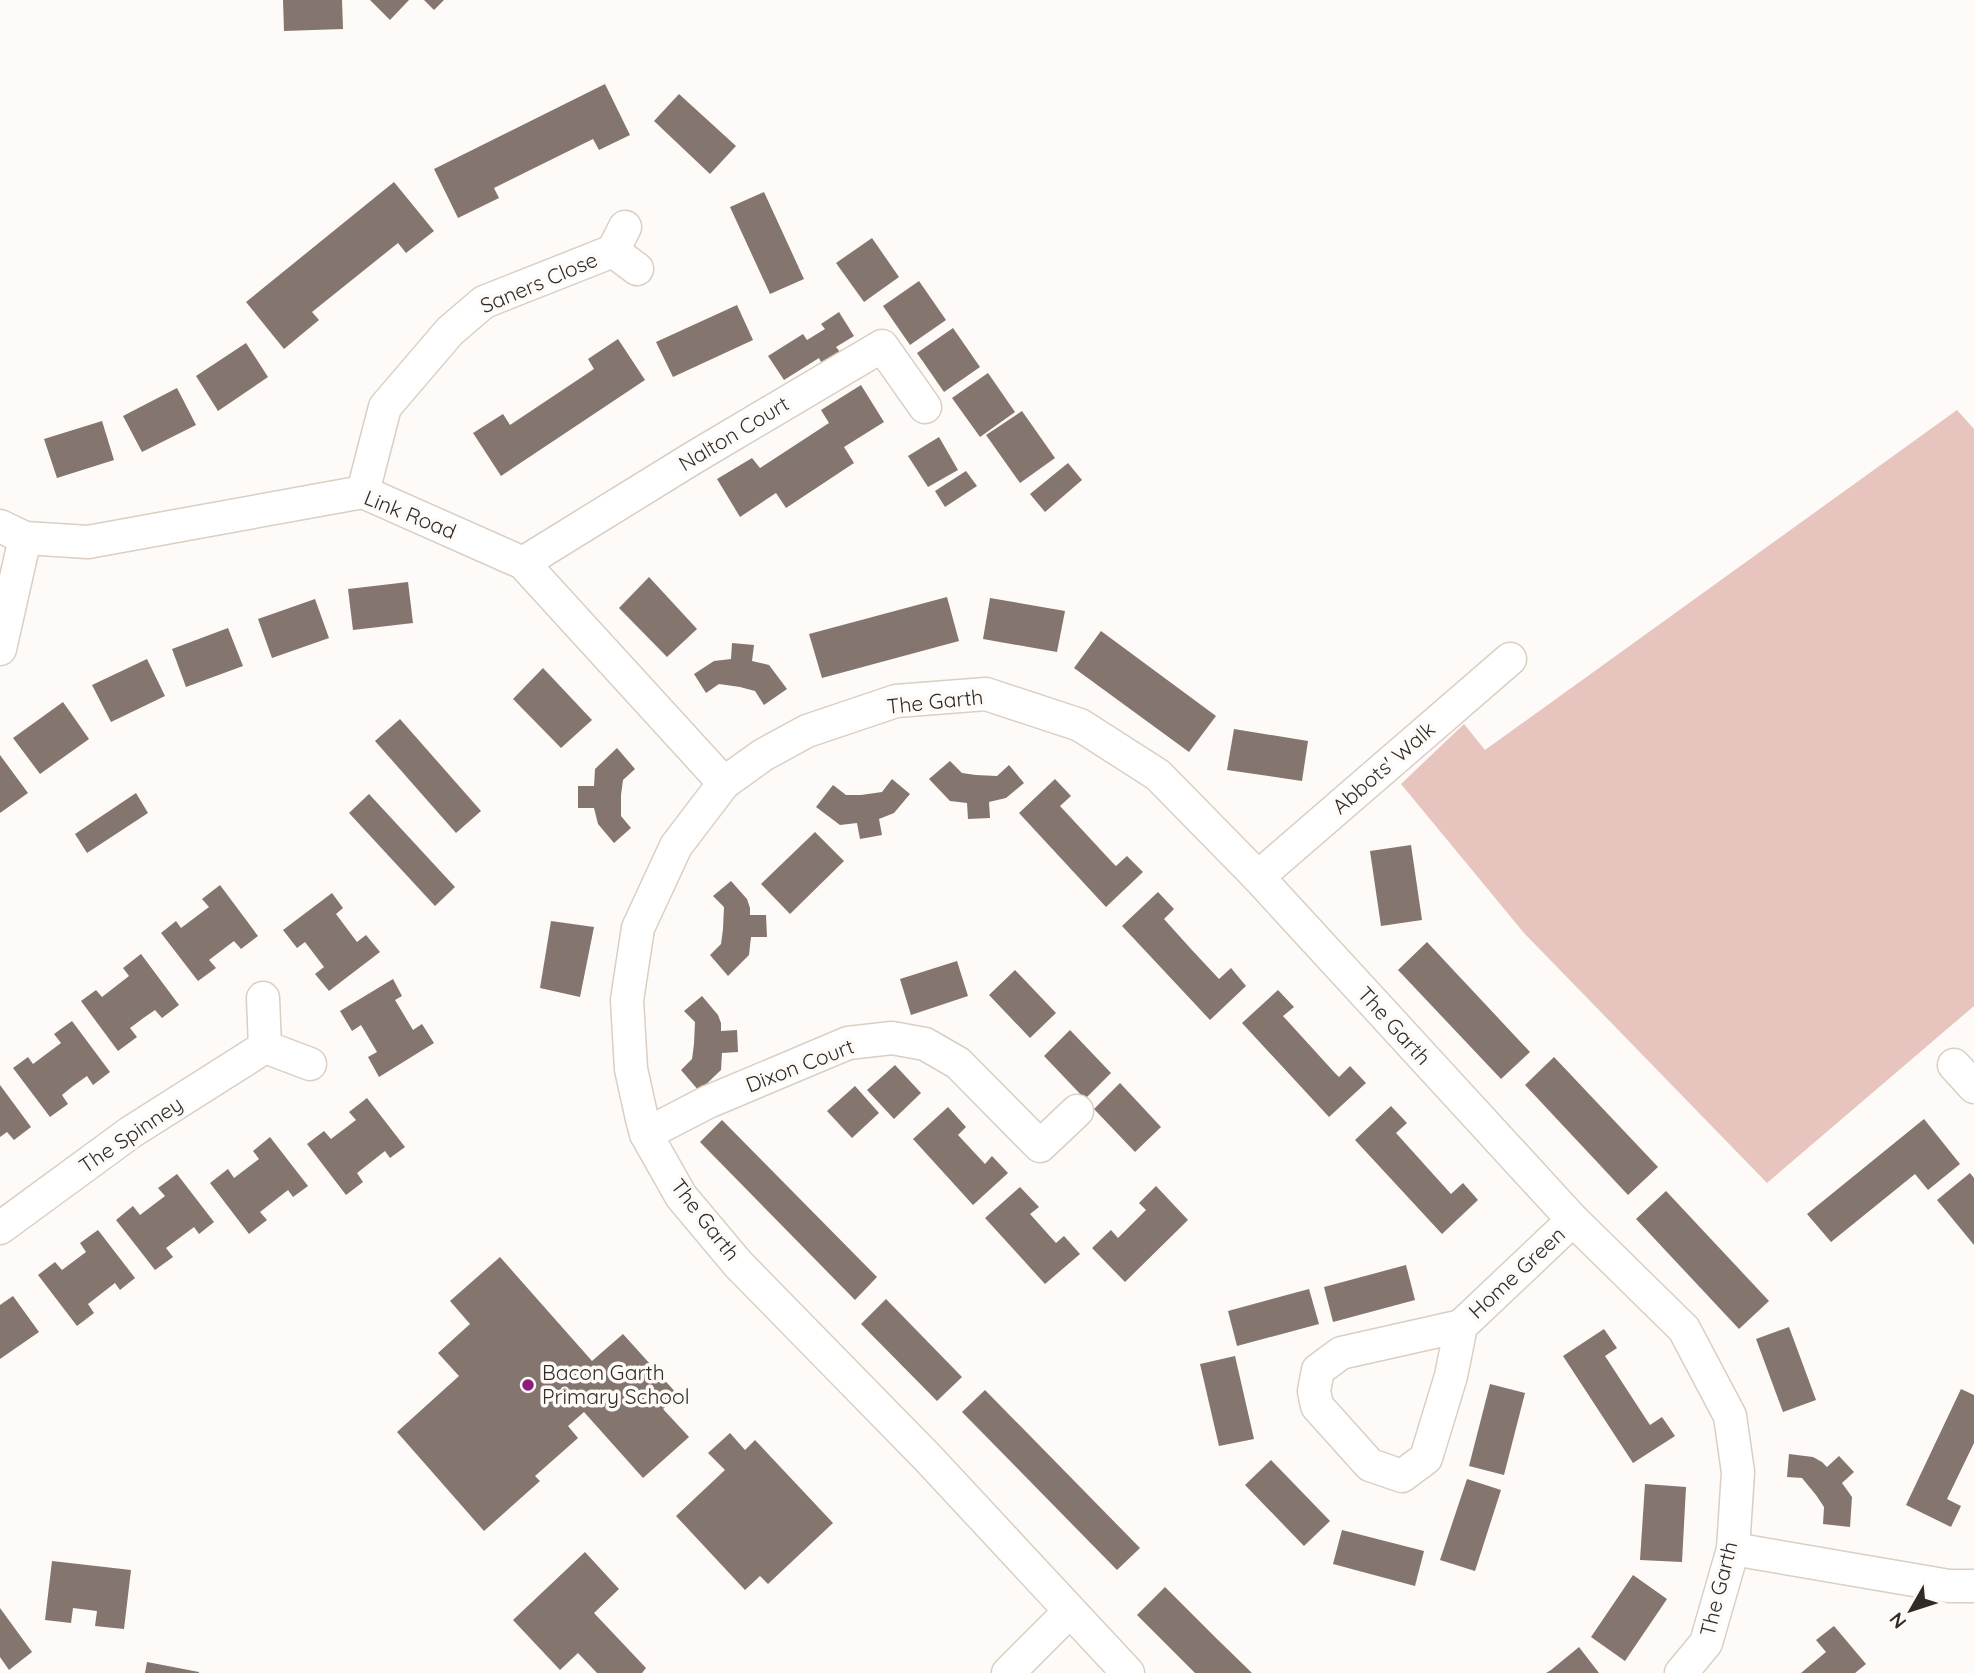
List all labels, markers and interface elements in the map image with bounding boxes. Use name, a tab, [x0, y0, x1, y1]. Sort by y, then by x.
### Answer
street label: Saners Close	[476, 246, 601, 318]
street label: Nalton Court	[674, 390, 793, 476]
street label: Link Road	[361, 484, 460, 544]
street label: The Garth	[885, 683, 984, 719]
street label: Abbots' Walk	[1327, 716, 1440, 819]
street label: The Garth	[1353, 981, 1437, 1070]
street label: Dixon Court	[742, 1033, 857, 1098]
street label: The Spinney	[74, 1090, 187, 1178]
street label: The Garth	[666, 1173, 746, 1266]
street label: Home Green	[1463, 1221, 1570, 1324]
place label: Bacon Garth Primary School	[542, 1359, 690, 1409]
marker: Bacon Garth Primary School	[520, 1377, 536, 1393]
street label: The Garth	[1694, 1539, 1742, 1639]
north arrow	[1876, 1575, 1946, 1645]
text: N	[1884, 1608, 1912, 1634]

